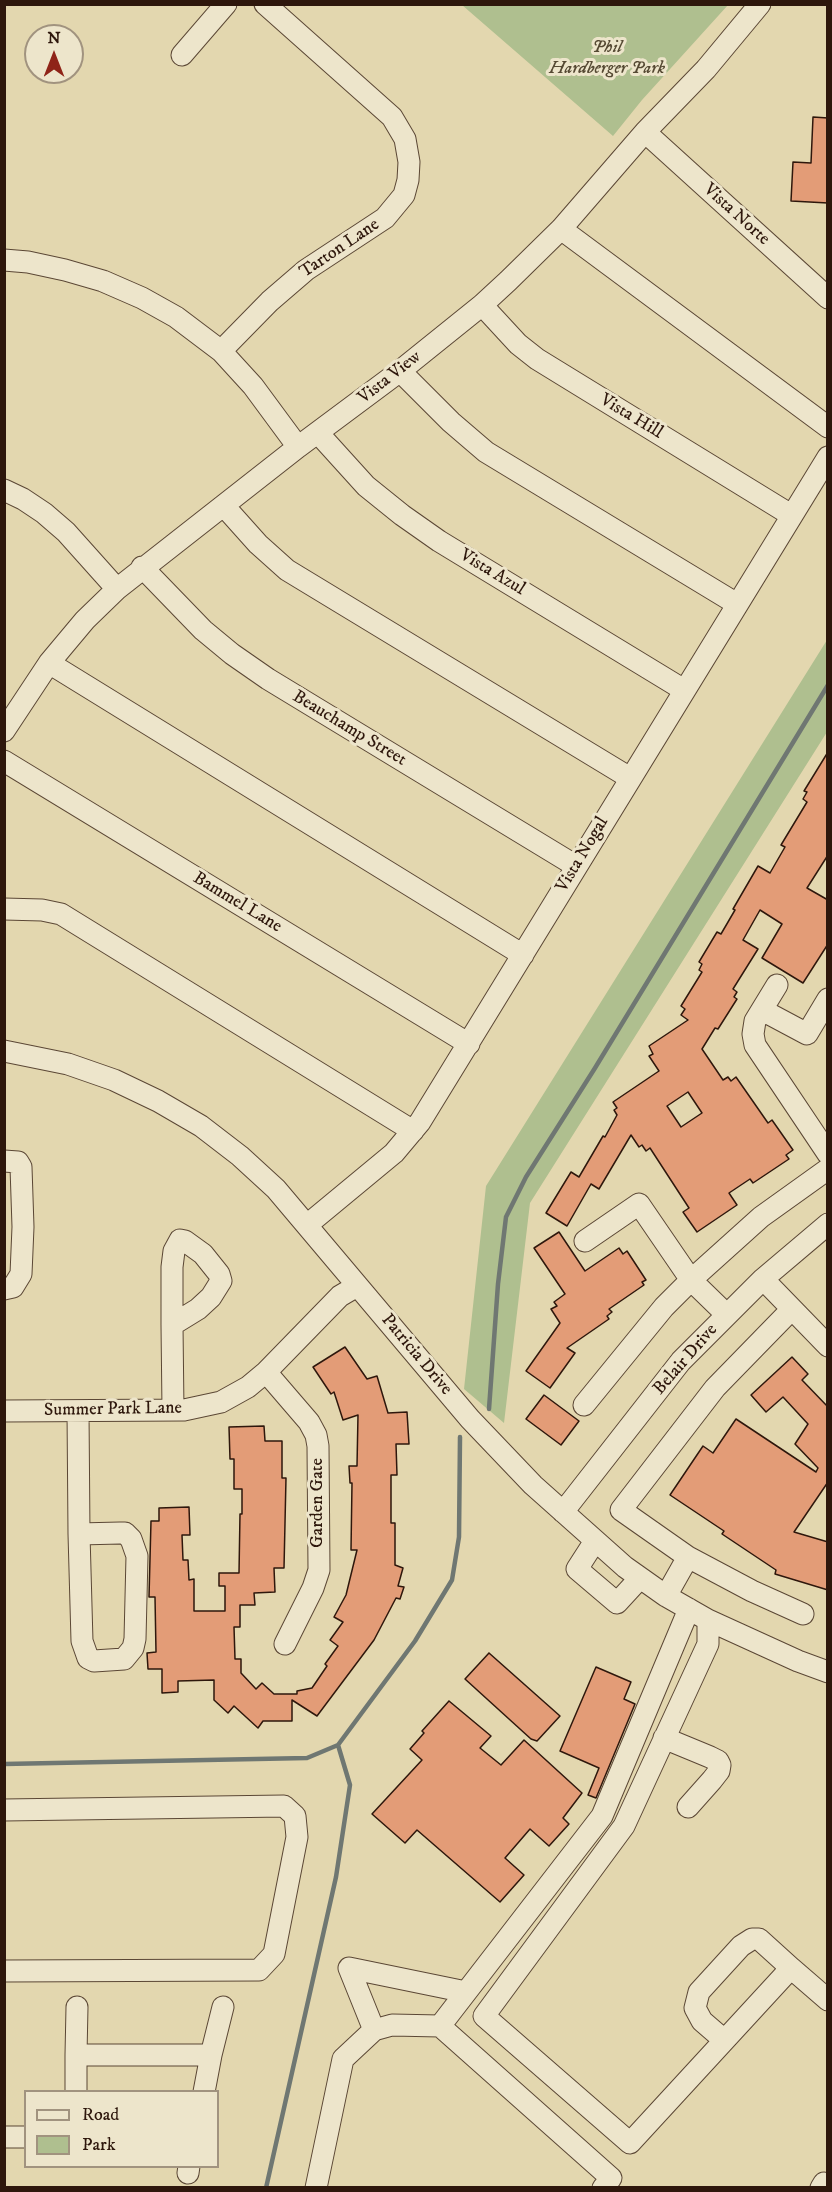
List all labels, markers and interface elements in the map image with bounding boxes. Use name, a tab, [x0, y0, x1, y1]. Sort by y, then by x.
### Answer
north arrow	[24, 24, 84, 84]
text: N	[47, 28, 61, 48]
park label: Phil Hardberger Park	[549, 37, 665, 80]
street label: Vista Norte	[698, 179, 774, 251]
street label: Tarton Lane	[296, 214, 384, 284]
street label: Vista View	[354, 347, 426, 409]
street label: Vista Hill	[596, 390, 666, 444]
street label: Vista Azul	[455, 545, 529, 601]
street label: Beauchamp Street	[288, 687, 410, 771]
street label: Vista Nogal	[552, 813, 614, 897]
street label: Bammel Lane	[189, 868, 285, 938]
street label: Patricia Drive	[376, 1310, 456, 1400]
street label: Belair Drive	[649, 1320, 723, 1400]
street label: Summer Park Lane	[44, 1398, 182, 1422]
street label: Garden Gate	[307, 1458, 329, 1548]
legend	[24, 2090, 219, 2168]
text: Road	[82, 2104, 119, 2126]
text: Park	[82, 2134, 116, 2156]

